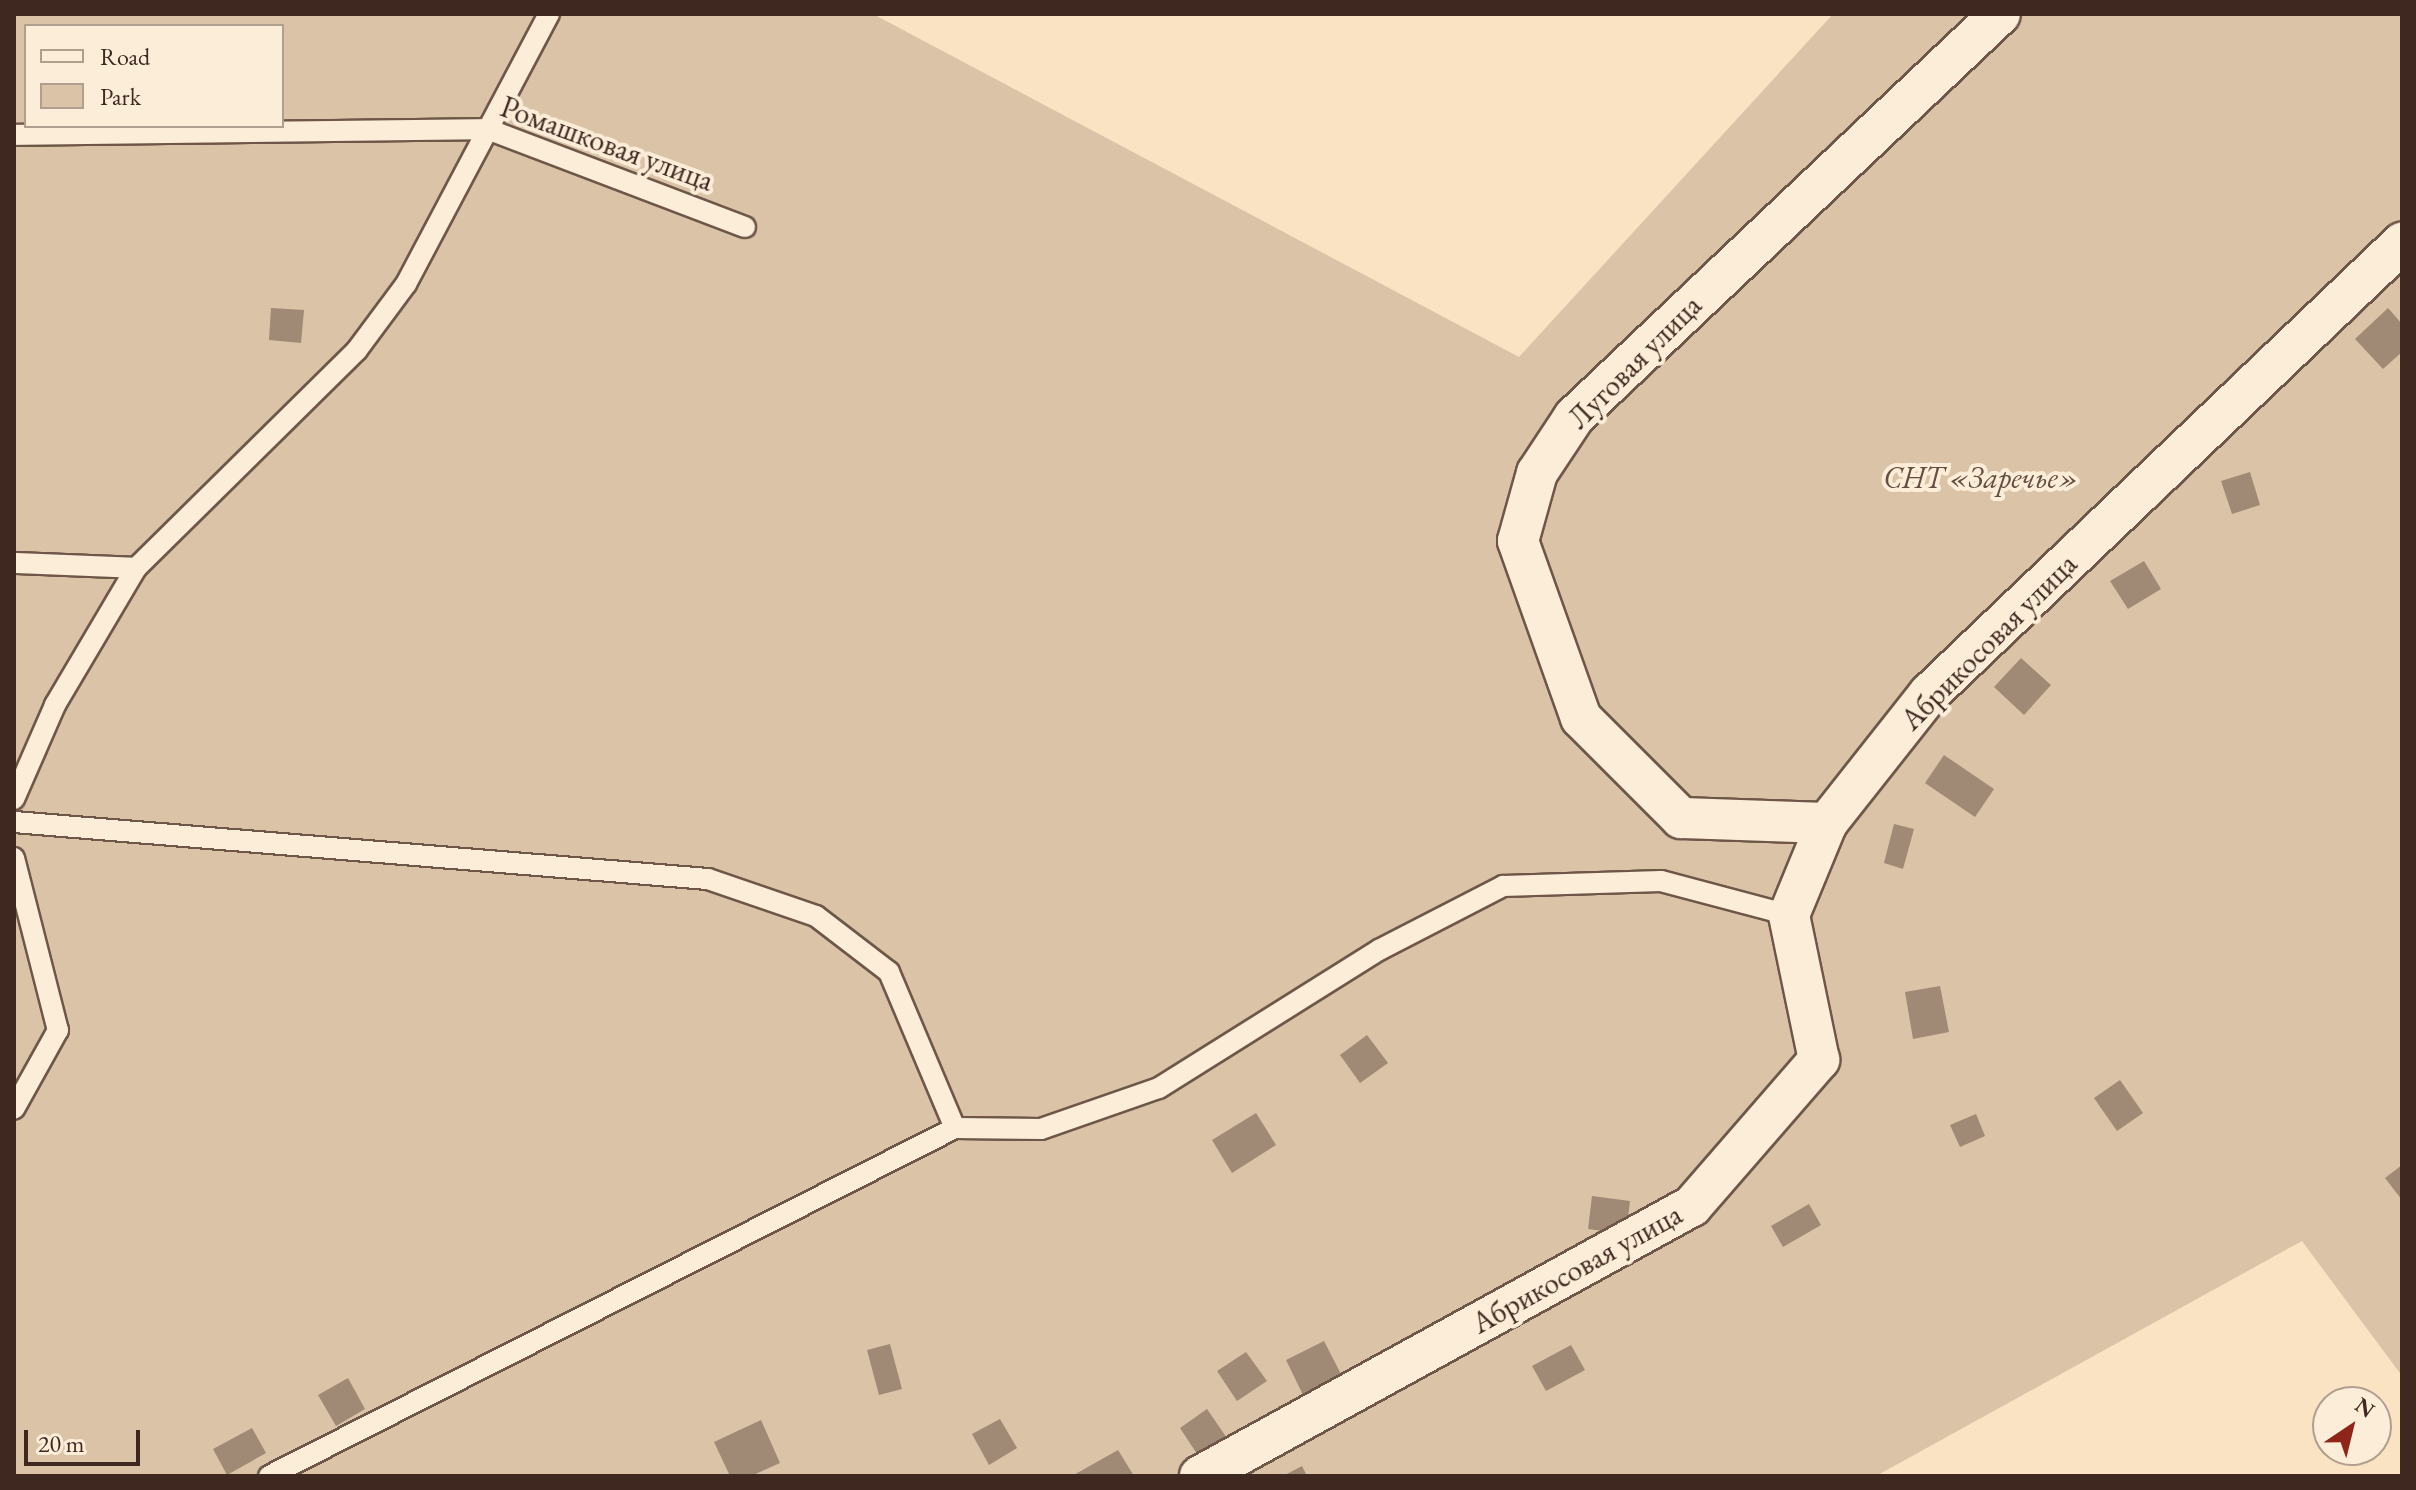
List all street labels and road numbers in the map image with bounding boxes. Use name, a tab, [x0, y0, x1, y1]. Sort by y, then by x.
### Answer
street label: Ромашковая улица	[496, 89, 718, 199]
street label: Луговая улица	[1561, 288, 1709, 436]
street label: Абрикосовая улица	[1893, 546, 2085, 738]
street label: Абрикосовая улица	[1466, 1196, 1688, 1342]

